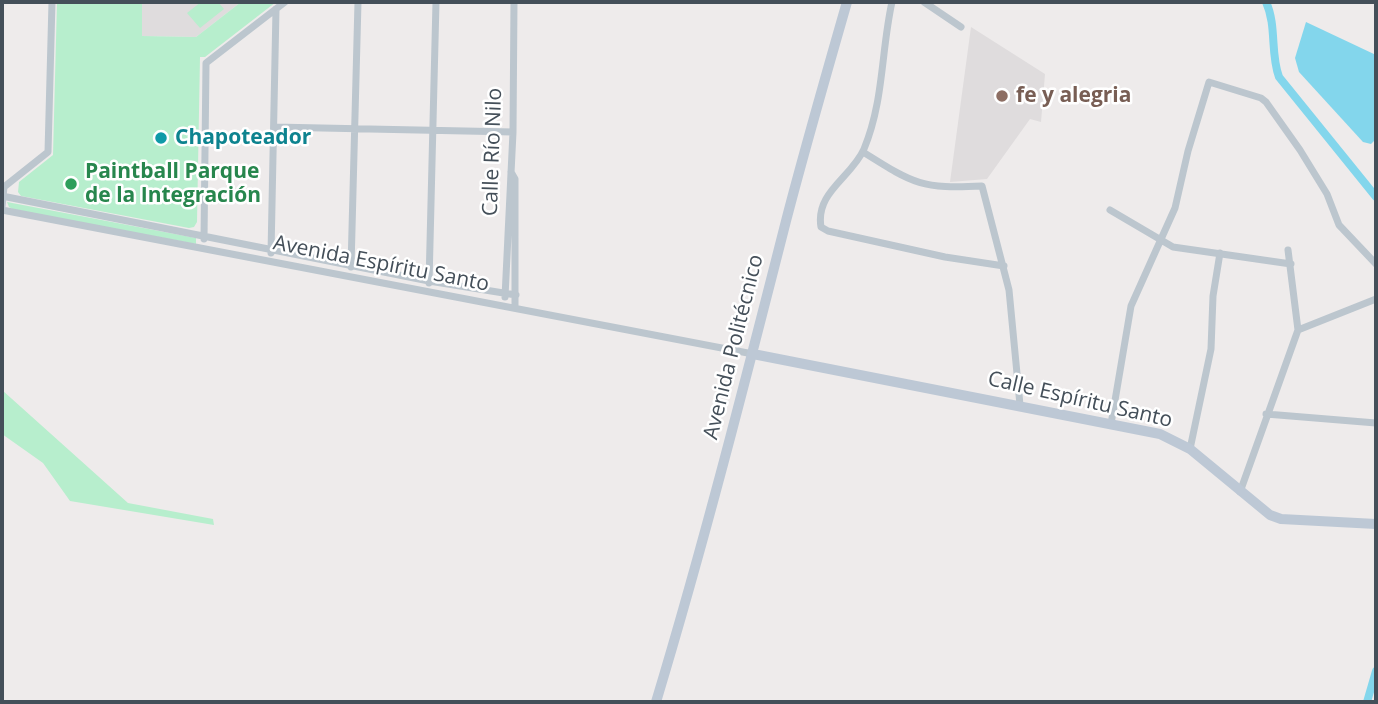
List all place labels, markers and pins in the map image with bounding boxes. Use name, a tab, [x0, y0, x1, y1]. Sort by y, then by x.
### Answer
place label: fe y alegria	[1016, 83, 1131, 109]
marker: fe y alegria	[994, 88, 1010, 104]
place label: Chapoteador	[175, 125, 311, 151]
marker: Chapoteador	[153, 130, 169, 146]
place label: Paintball Parque de la Integración	[85, 159, 261, 209]
marker: Paintball Parque de la Integración	[63, 176, 79, 192]

